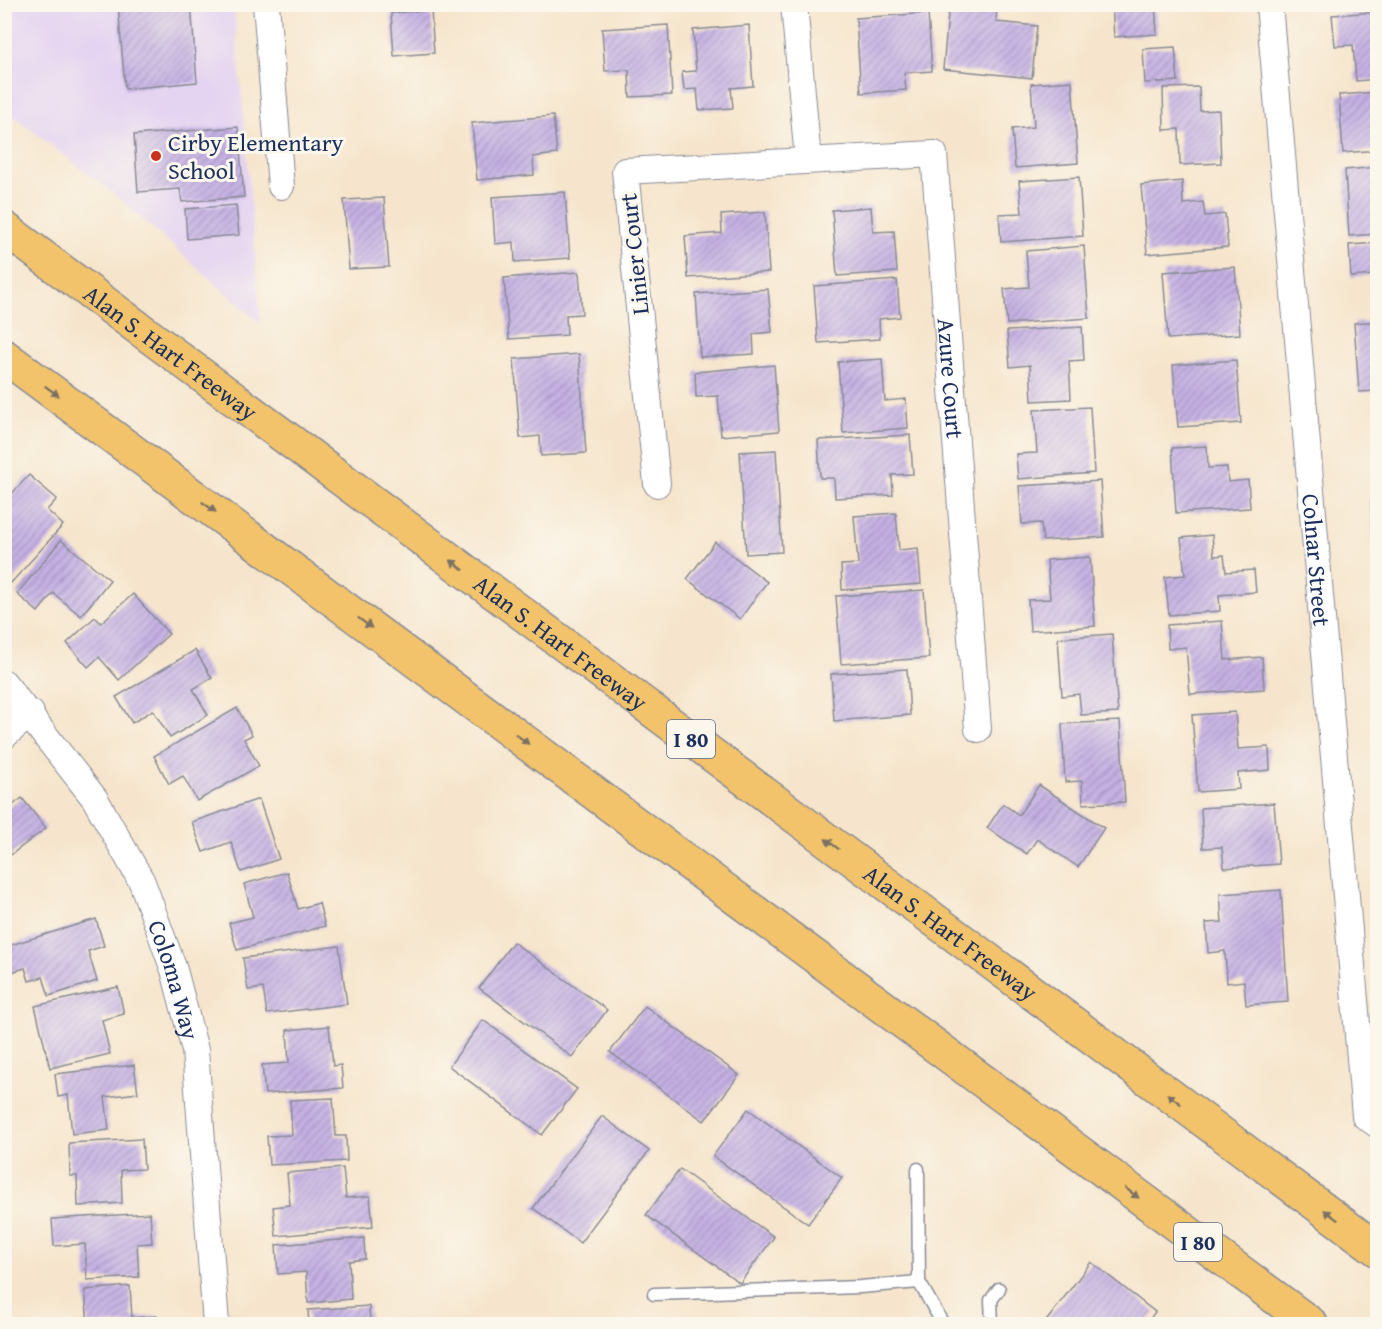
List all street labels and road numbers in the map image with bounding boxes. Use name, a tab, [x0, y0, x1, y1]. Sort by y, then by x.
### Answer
street label: Linier Court	[610, 191, 658, 316]
street label: Alan S. Hart Freeway	[77, 276, 265, 429]
street label: Azure Court	[929, 317, 973, 440]
street label: Colnar Street	[1294, 492, 1340, 628]
street label: Alan S. Hart Freeway	[467, 566, 655, 719]
road number: I 80	[667, 720, 715, 758]
street label: Alan S. Hart Freeway	[857, 856, 1045, 1009]
street label: Coloma Way	[140, 915, 209, 1043]
road number: I 80	[1174, 1223, 1222, 1261]

